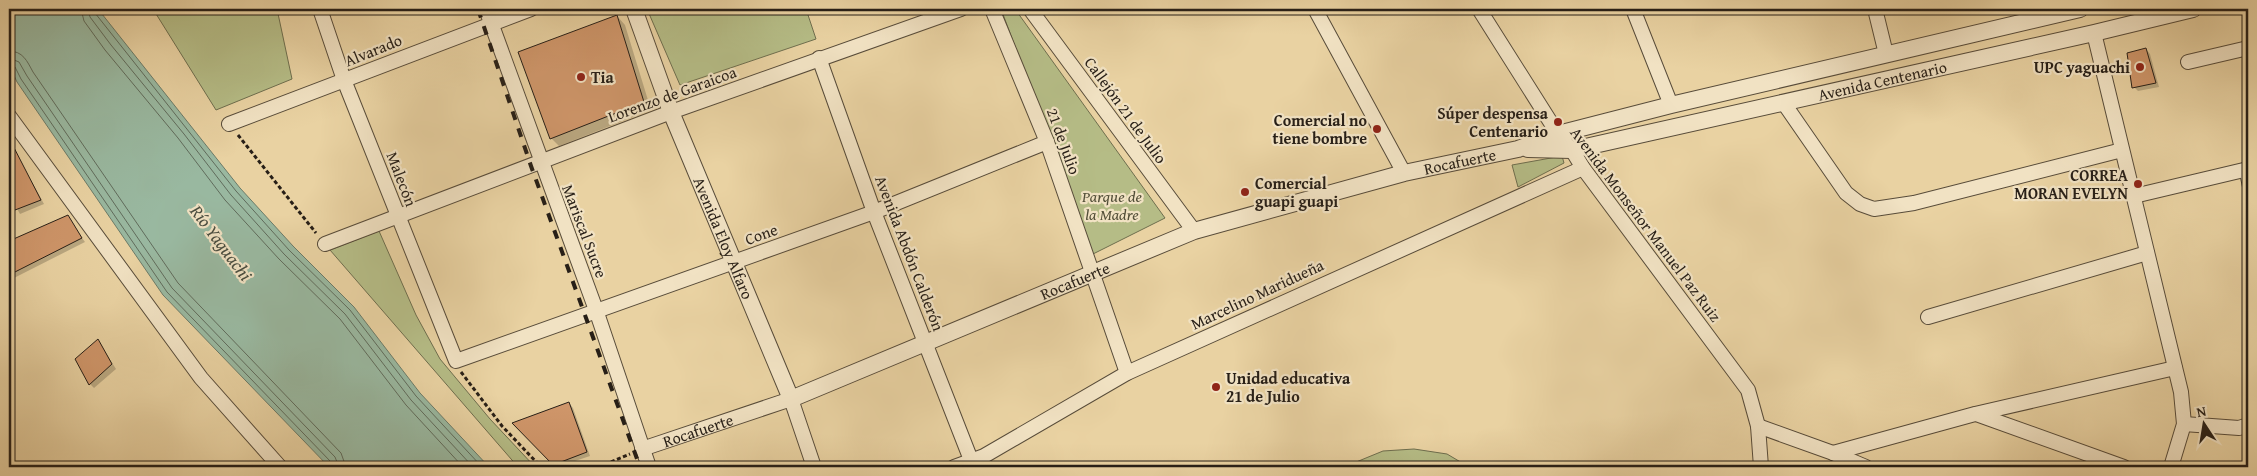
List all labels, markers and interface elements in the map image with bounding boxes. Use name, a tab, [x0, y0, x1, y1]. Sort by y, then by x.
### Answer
street label: Alvarado	[341, 28, 405, 72]
street label: Callejón 21 de Julio	[1079, 52, 1173, 168]
street label: Avenida Centenario	[1816, 54, 1949, 107]
place label: UPC yaguachi	[2034, 55, 2130, 79]
street label: Lorenzo de Garaicoa	[604, 59, 740, 128]
marker: UPC yaguachi	[2134, 61, 2146, 73]
place label: Tia	[591, 65, 614, 89]
marker: Tia	[575, 71, 587, 83]
place label: Súper despensa Centenario	[1437, 101, 1549, 143]
street label: 21 de Julio	[1041, 104, 1087, 178]
place label: Comercial no tiene bombre	[1273, 108, 1367, 150]
marker: Súper despensa Centenario	[1552, 116, 1564, 128]
street label: Avenida Monseñor Manuel Paz Ruiz	[1565, 122, 1727, 326]
marker: Comercial no tiene bombre	[1371, 123, 1383, 135]
street label: Rocafuerte	[1422, 142, 1498, 181]
street label: Malecón	[381, 148, 423, 210]
place label: CORREA MORAN EVELYN	[2014, 163, 2129, 205]
place label: Comercial guapi guapi	[1255, 171, 1338, 213]
street label: Avenida Abdón Calderón	[869, 172, 951, 334]
street label: Avenida Eloy Alfaro	[687, 173, 760, 303]
marker: CORREA MORAN EVELYN	[2132, 178, 2144, 190]
street label: Mariscal Sucre	[556, 181, 614, 281]
park label: Parque de la Madre	[1081, 184, 1143, 226]
marker: Comercial guapi guapi	[1239, 186, 1251, 198]
water label: Río Yaguachi	[183, 198, 259, 287]
street label: Cone	[741, 217, 781, 251]
street label: Marcelino Maridueña	[1187, 252, 1328, 335]
street label: Rocafuerte	[1036, 256, 1113, 306]
place label: Unidad educativa 21 de Julio	[1226, 366, 1351, 408]
marker: Unidad educativa 21 de Julio	[1210, 381, 1222, 393]
north arrow	[2180, 398, 2230, 448]
text: N	[2195, 400, 2209, 422]
street label: Rocafuerte	[659, 407, 736, 453]

